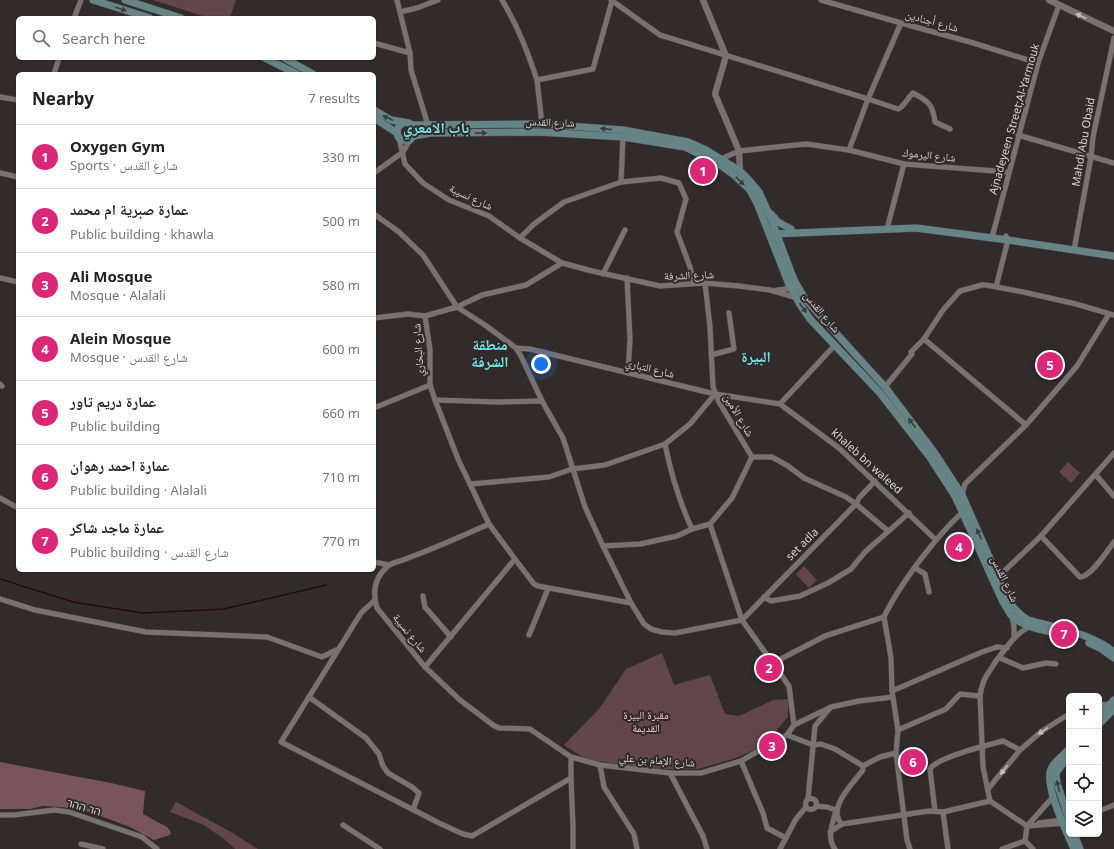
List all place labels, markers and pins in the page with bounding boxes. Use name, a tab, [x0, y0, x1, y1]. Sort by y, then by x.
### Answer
pin: 1	[690, 156, 716, 186]
pin: 5	[1037, 350, 1063, 380]
pin: 4	[946, 532, 972, 562]
pin: 7	[1051, 619, 1077, 649]
pin: 2	[756, 653, 782, 683]
pin: 3	[759, 731, 785, 761]
pin: 6	[900, 747, 926, 777]

